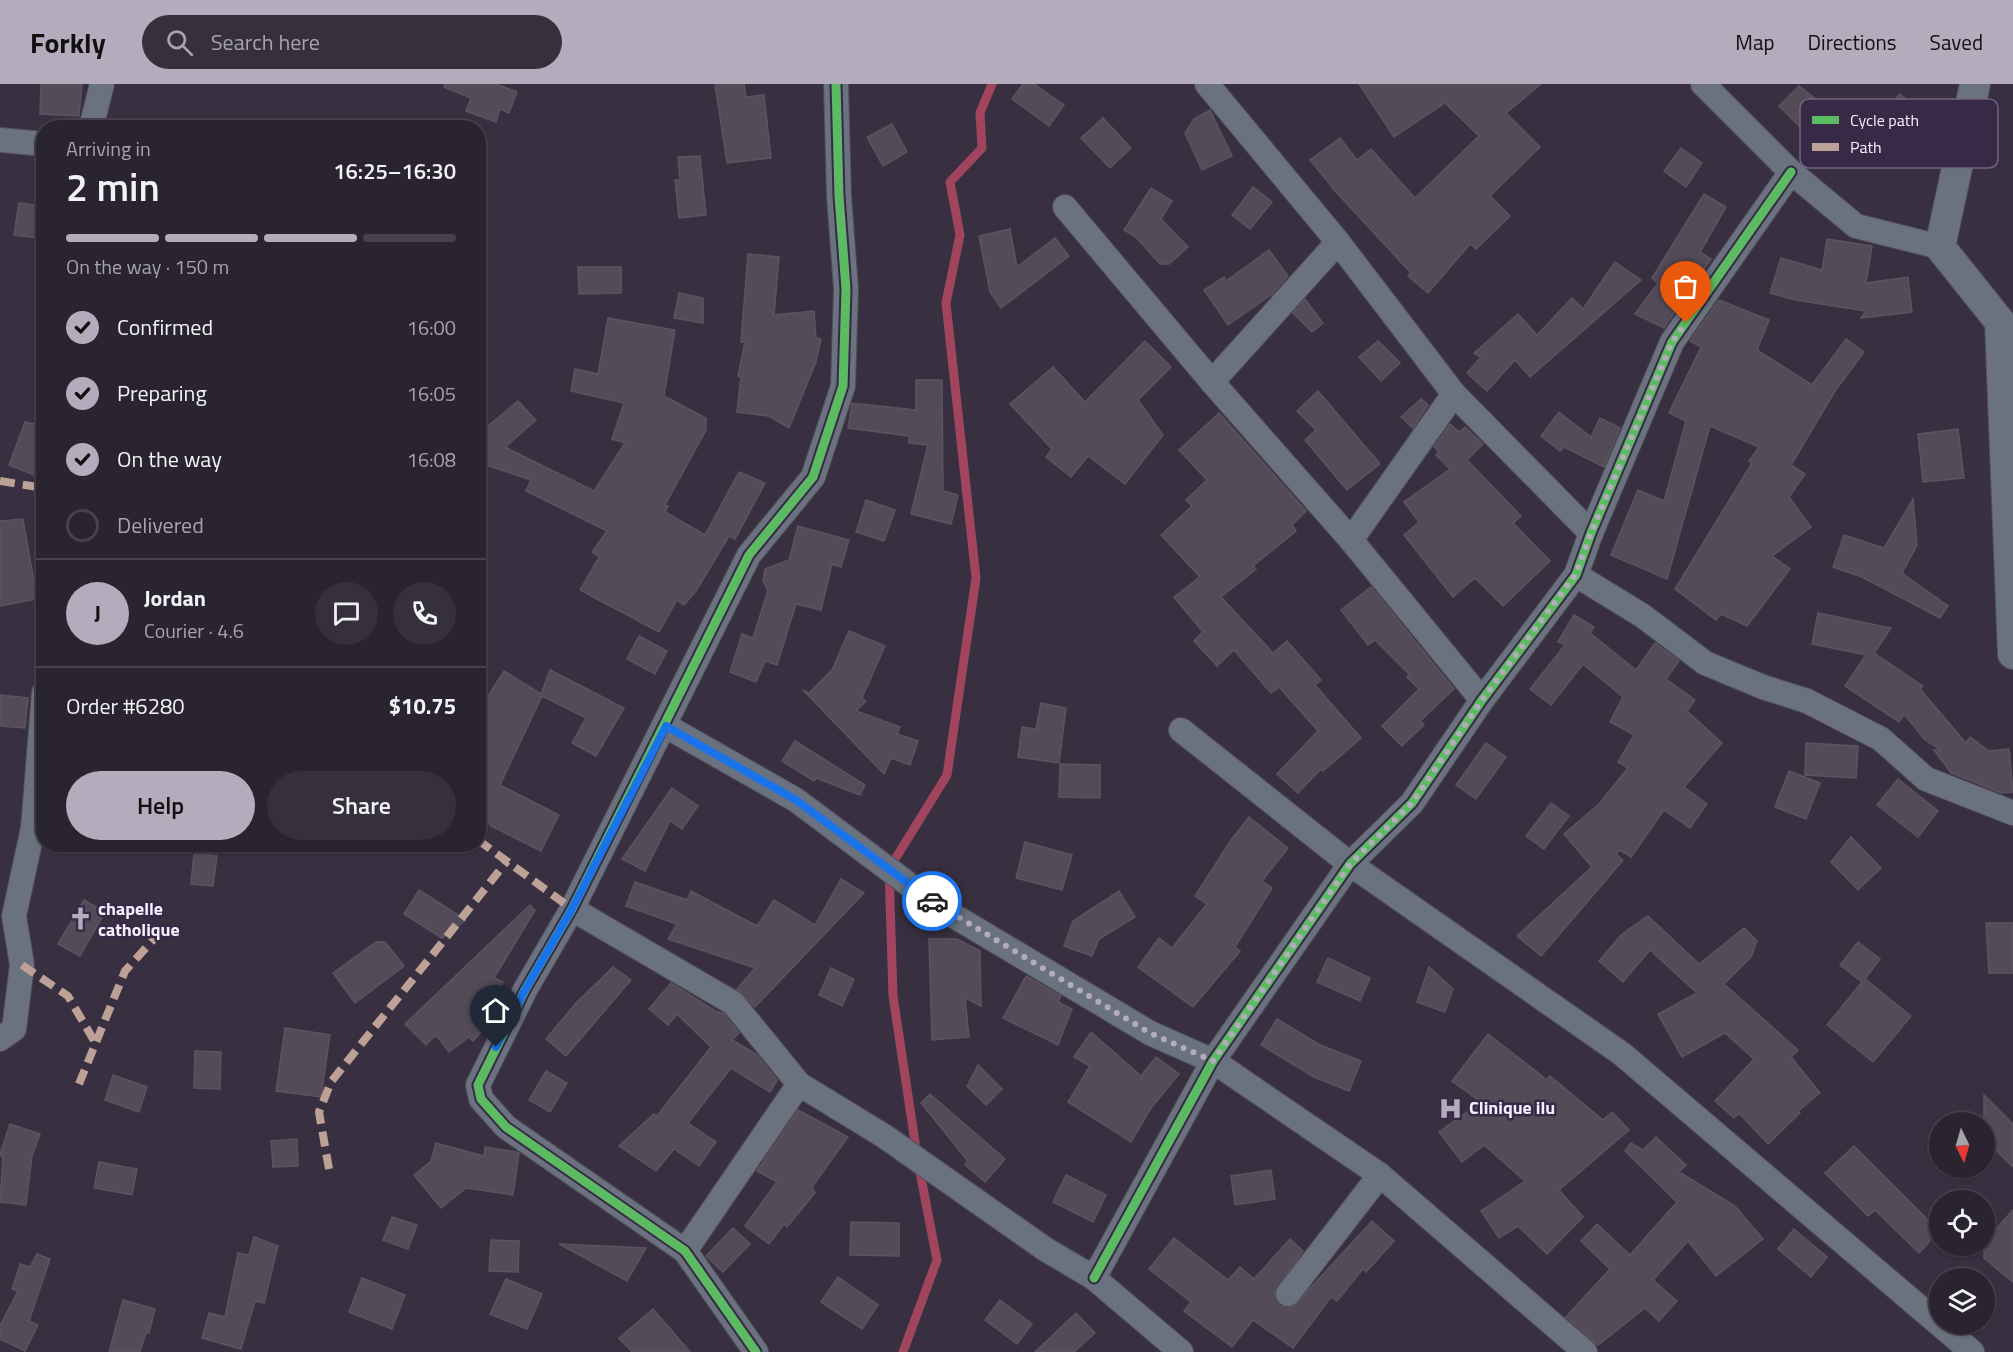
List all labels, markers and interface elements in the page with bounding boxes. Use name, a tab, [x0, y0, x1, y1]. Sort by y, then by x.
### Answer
search box	[142, 15, 562, 69]
text: Forkly	[30, 21, 106, 64]
text: Search here	[211, 25, 320, 59]
icon: search	[163, 26, 196, 59]
text: Map	[1735, 26, 1775, 58]
text: Directions	[1808, 26, 1897, 58]
text: Saved	[1930, 26, 1983, 58]
legend	[1800, 99, 1998, 168]
text: Cycle path	[1850, 108, 1919, 132]
text: Arriving in	[66, 133, 151, 164]
text: Path	[1850, 135, 1882, 159]
text: 16:25–16:30	[333, 154, 456, 188]
text: 2 min	[66, 157, 160, 216]
text: On the way · 150 m	[66, 251, 229, 282]
pin	[1660, 261, 1711, 323]
icon: bag	[1669, 270, 1702, 303]
text: Confirmed	[117, 310, 213, 344]
icon: check	[66, 311, 99, 344]
text: 16:00	[407, 312, 456, 343]
text: Preparing	[117, 376, 207, 410]
icon: check	[66, 377, 99, 410]
text: 16:05	[407, 378, 456, 409]
text: On the way	[117, 442, 222, 476]
icon: check	[66, 443, 99, 476]
text: 16:08	[407, 444, 456, 475]
text: Delivered	[117, 508, 204, 542]
text: Jordan	[144, 581, 206, 615]
button: chat	[315, 582, 378, 645]
button: phone	[393, 582, 456, 645]
text: J	[94, 596, 101, 630]
text: Courier · 4.6	[144, 615, 244, 646]
text: Order #6280	[66, 689, 185, 723]
text: $10.75	[389, 689, 456, 723]
button: Help	[66, 771, 255, 840]
button: Share	[267, 771, 456, 840]
courier	[902, 871, 962, 931]
icon: car	[916, 885, 949, 918]
place label: chapelle catholique	[98, 895, 180, 943]
church icon: chapelle catholique	[67, 906, 93, 932]
pin	[470, 985, 521, 1047]
icon: home	[479, 994, 512, 1027]
place label: Clinique ilu	[1469, 1094, 1555, 1121]
hospital icon: Clinique ilu	[1438, 1095, 1464, 1121]
north arrow	[1929, 1112, 1995, 1178]
map controls	[1929, 1112, 1995, 1334]
button: locate	[1929, 1190, 1995, 1256]
button: layers	[1929, 1268, 1995, 1334]

